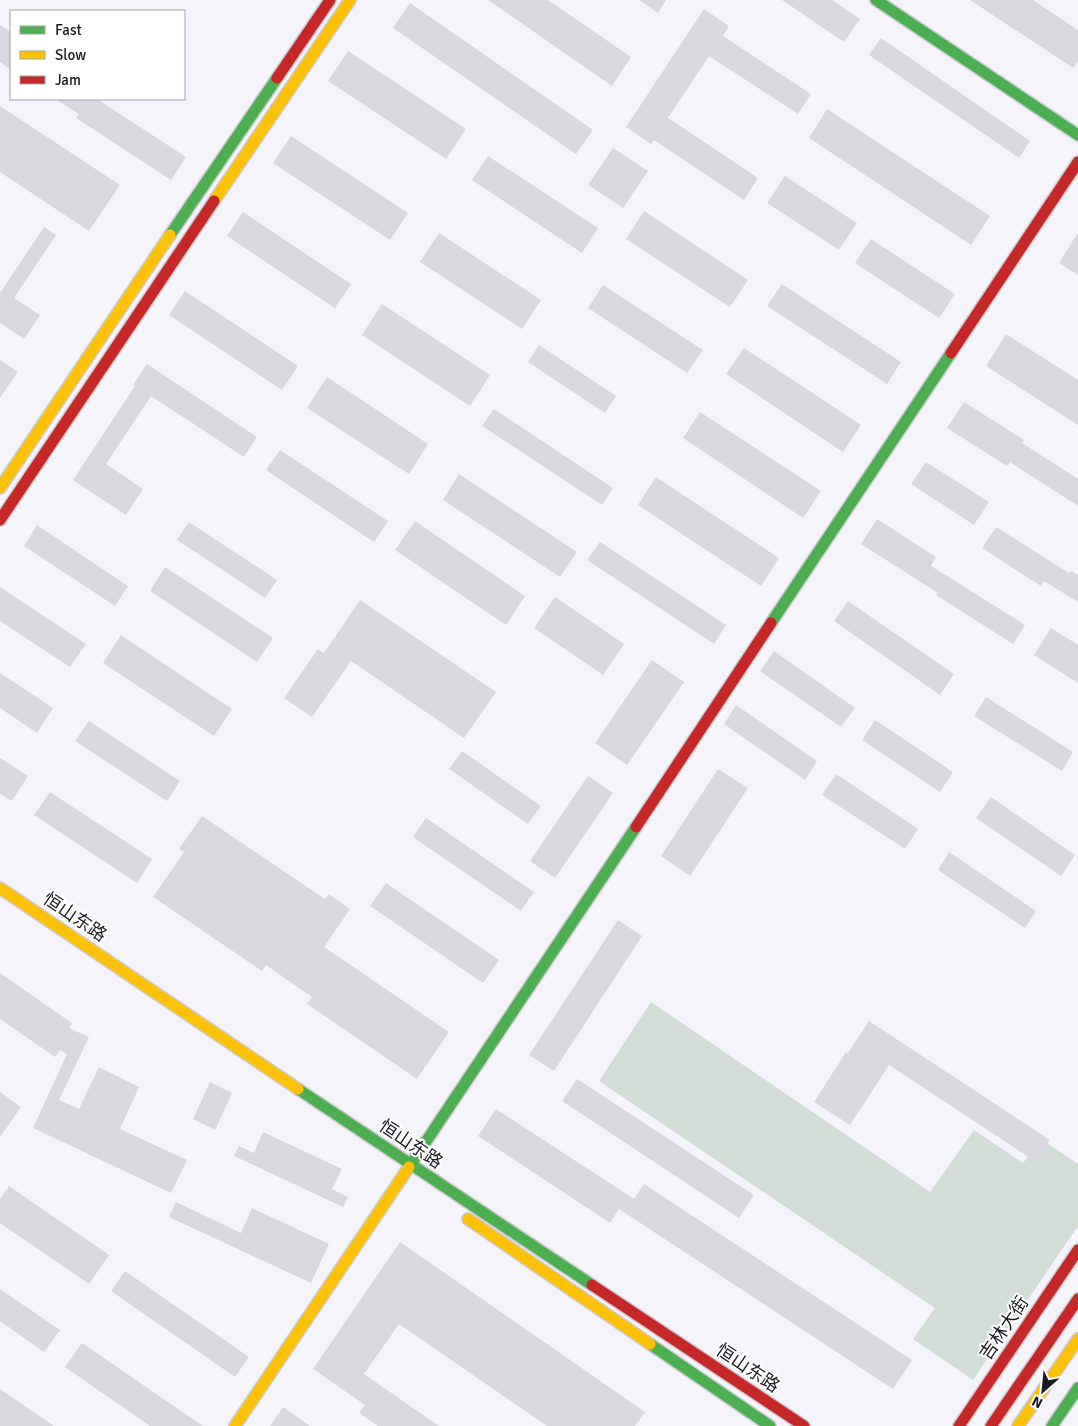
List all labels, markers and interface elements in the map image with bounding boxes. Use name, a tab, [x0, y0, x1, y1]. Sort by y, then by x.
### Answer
legend	[10, 10, 185, 100]
text: Fast	[55, 21, 82, 39]
text: Slow	[55, 46, 86, 64]
text: Jam	[55, 71, 81, 89]
street label: 恒山东路	[39, 888, 111, 946]
street label: 恒山东路	[375, 1115, 447, 1173]
street label: 吉林大街	[975, 1292, 1033, 1364]
street label: 恒山东路	[712, 1339, 784, 1397]
north arrow	[1018, 1366, 1068, 1416]
text: N	[1029, 1392, 1046, 1412]

